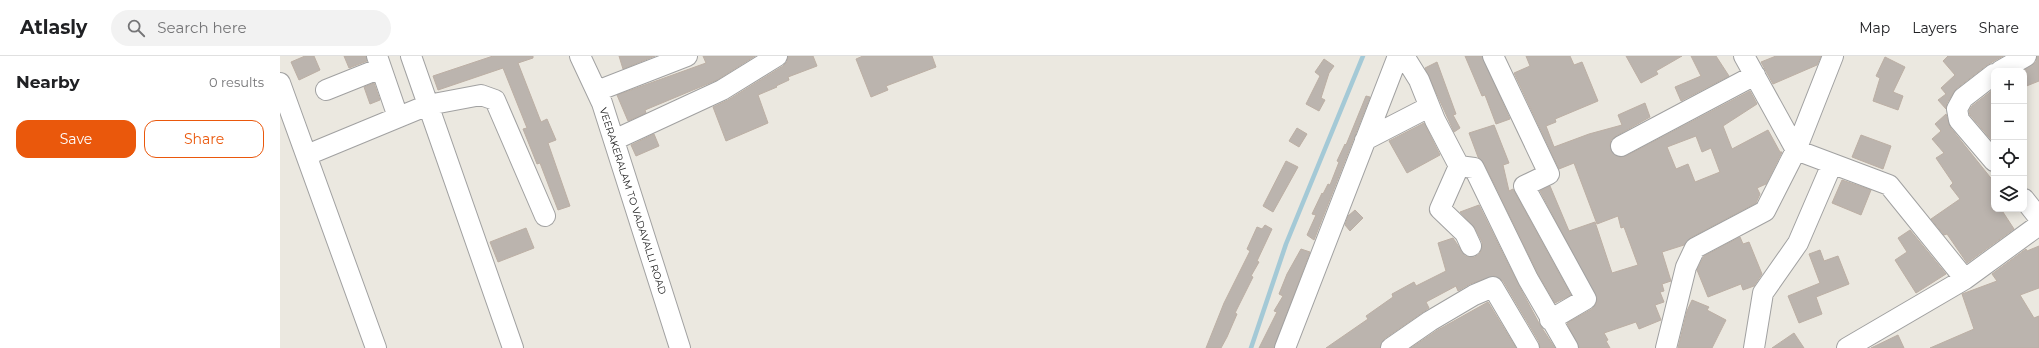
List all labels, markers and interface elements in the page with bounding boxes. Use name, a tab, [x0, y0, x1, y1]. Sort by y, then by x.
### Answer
search box	[111, 10, 391, 46]
text: Atlasly	[20, 16, 87, 39]
icon: search	[125, 17, 147, 39]
text: Search here	[157, 18, 247, 37]
text: Map	[1859, 19, 1890, 37]
text: Layers	[1912, 19, 1957, 37]
text: Share	[1979, 19, 2019, 37]
map controls	[1991, 68, 2027, 212]
button: +	[1991, 68, 2027, 104]
text: Nearby	[16, 72, 80, 92]
text: 0 results	[209, 74, 264, 90]
button: −	[1991, 104, 2027, 140]
street label: VEERAKERALAM TO VADAVALLI ROAD	[597, 106, 669, 296]
button: Save	[16, 120, 136, 158]
button: Share	[144, 120, 264, 158]
button: locate	[1991, 140, 2027, 176]
button: layers	[1991, 176, 2027, 212]

